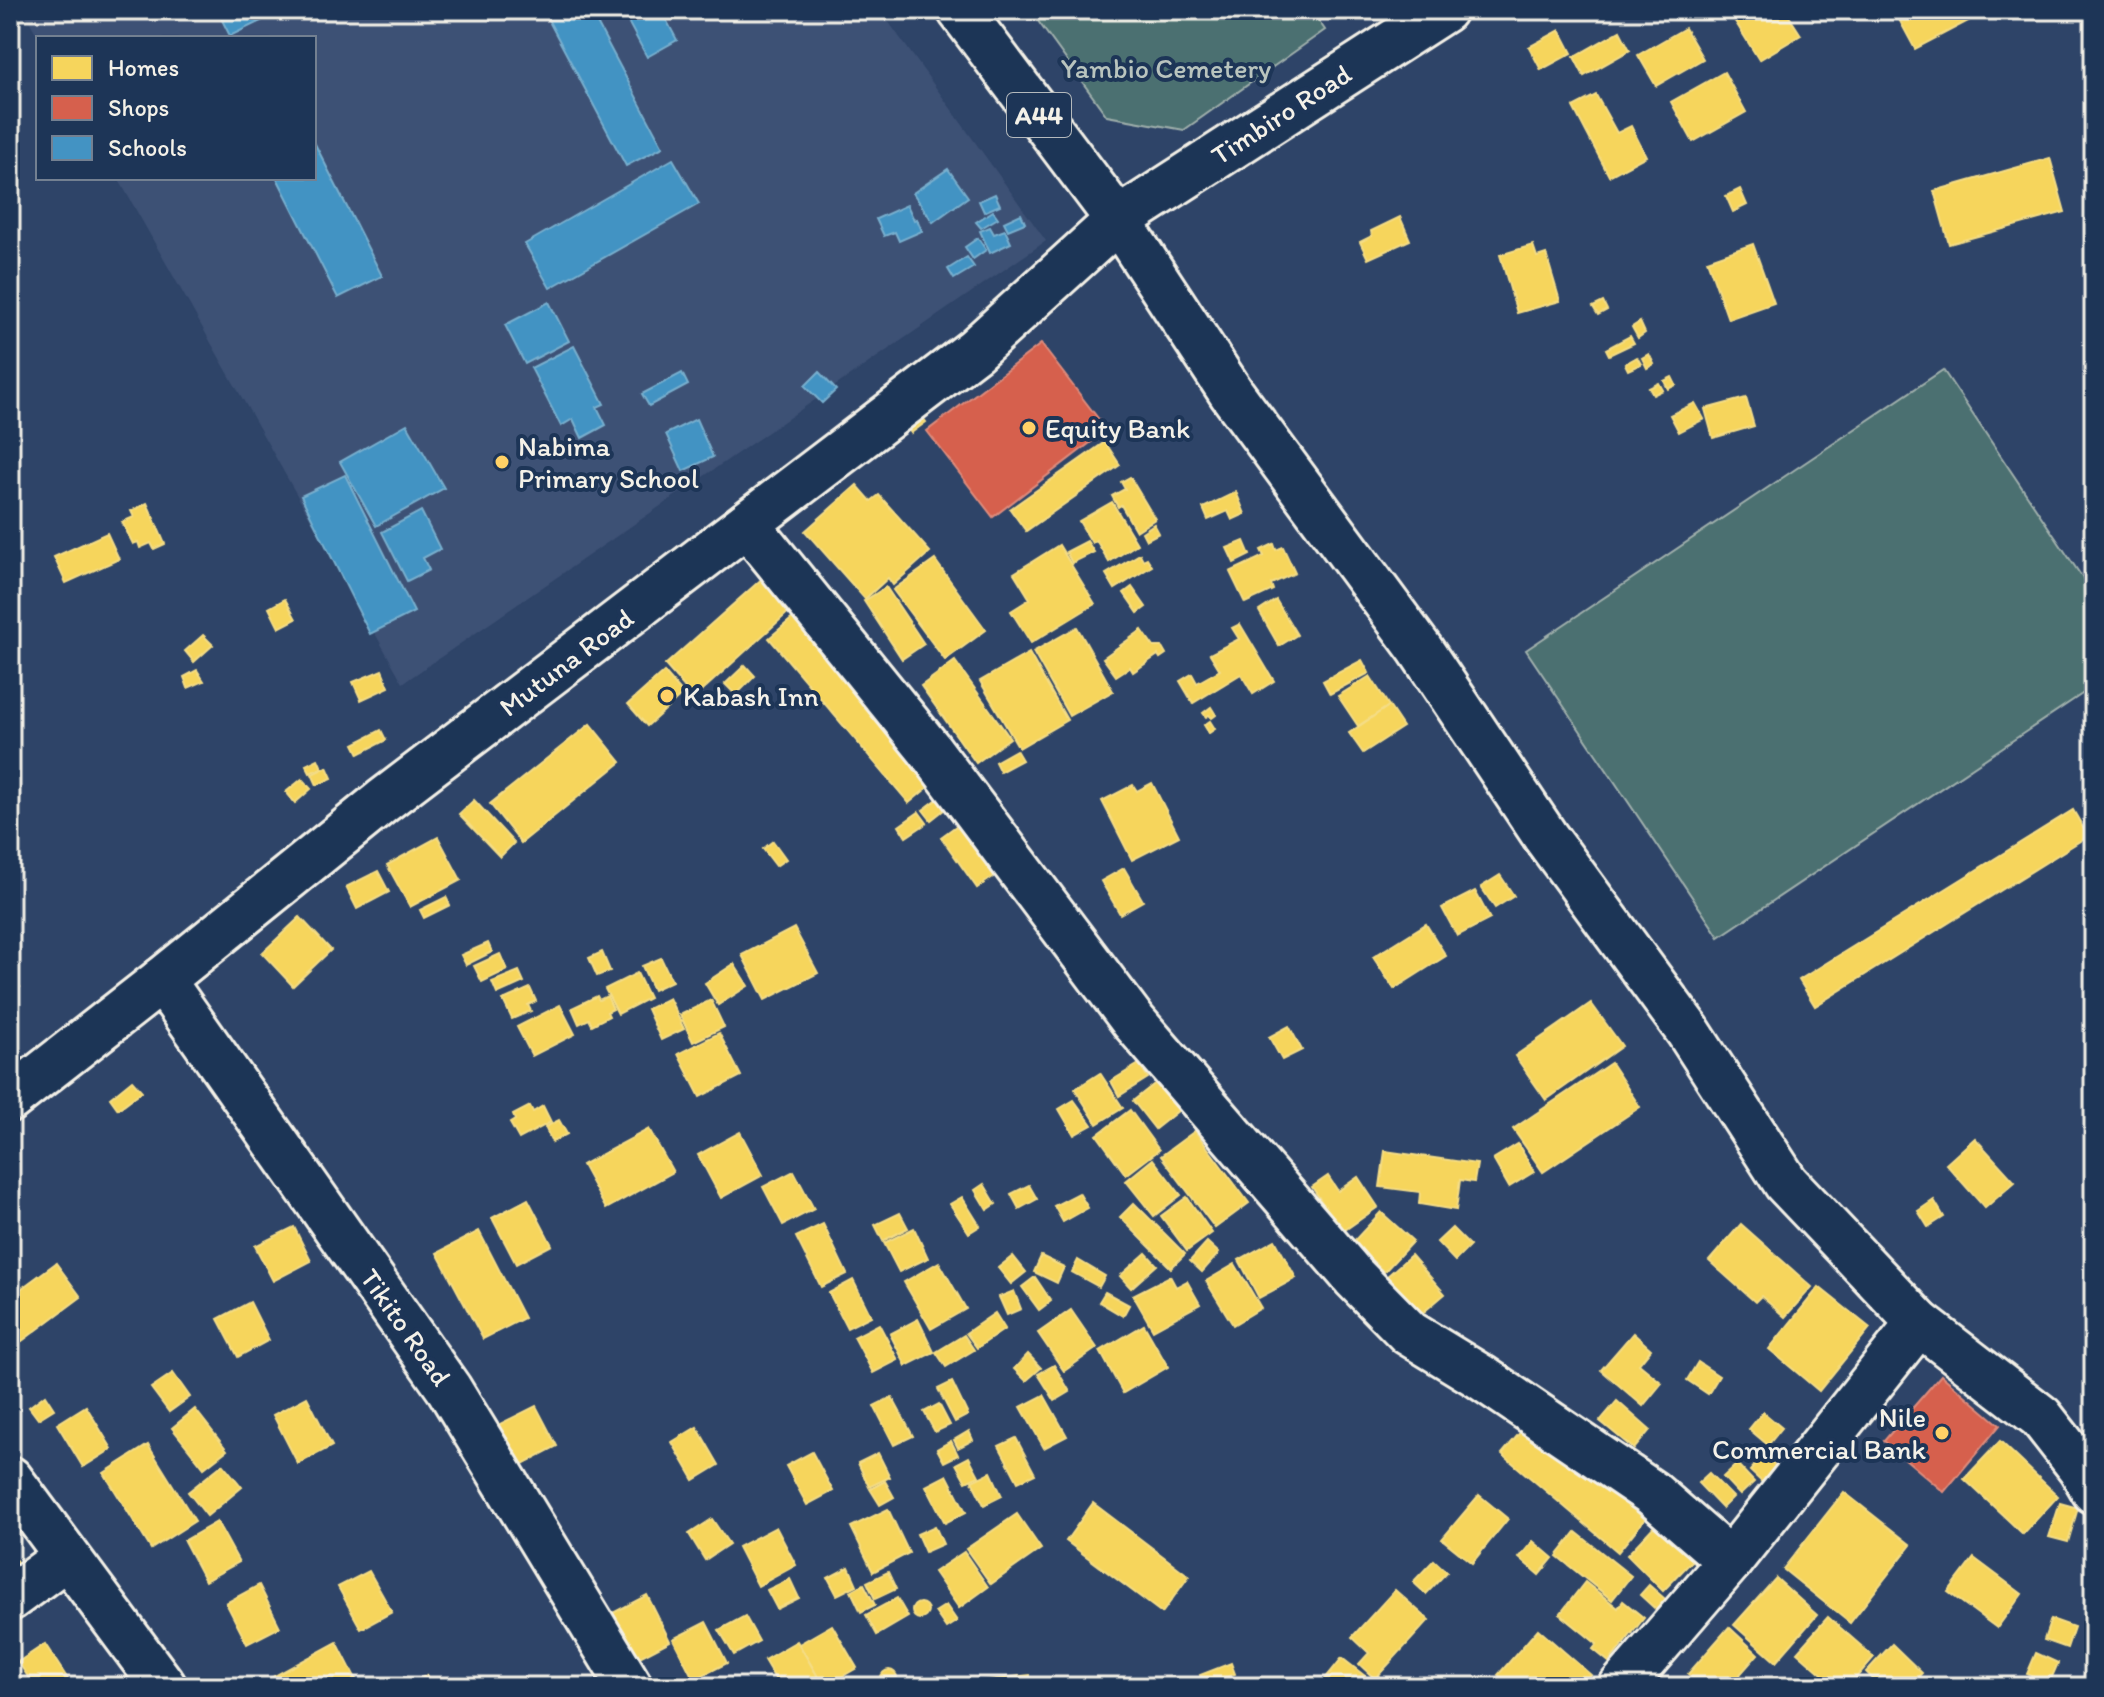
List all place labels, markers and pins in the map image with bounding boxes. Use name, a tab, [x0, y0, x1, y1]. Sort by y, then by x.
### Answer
place label: Equity Bank	[1045, 411, 1190, 445]
marker: Equity Bank	[1020, 419, 1038, 437]
place label: Nabima Primary School	[518, 429, 699, 495]
marker: Nabima Primary School	[493, 453, 511, 471]
place label: Kabash Inn	[683, 679, 819, 713]
marker: Kabash Inn	[658, 687, 676, 705]
place label: Nile Commercial Bank	[1712, 1400, 1927, 1466]
marker: Nile Commercial Bank	[1933, 1424, 1951, 1442]

